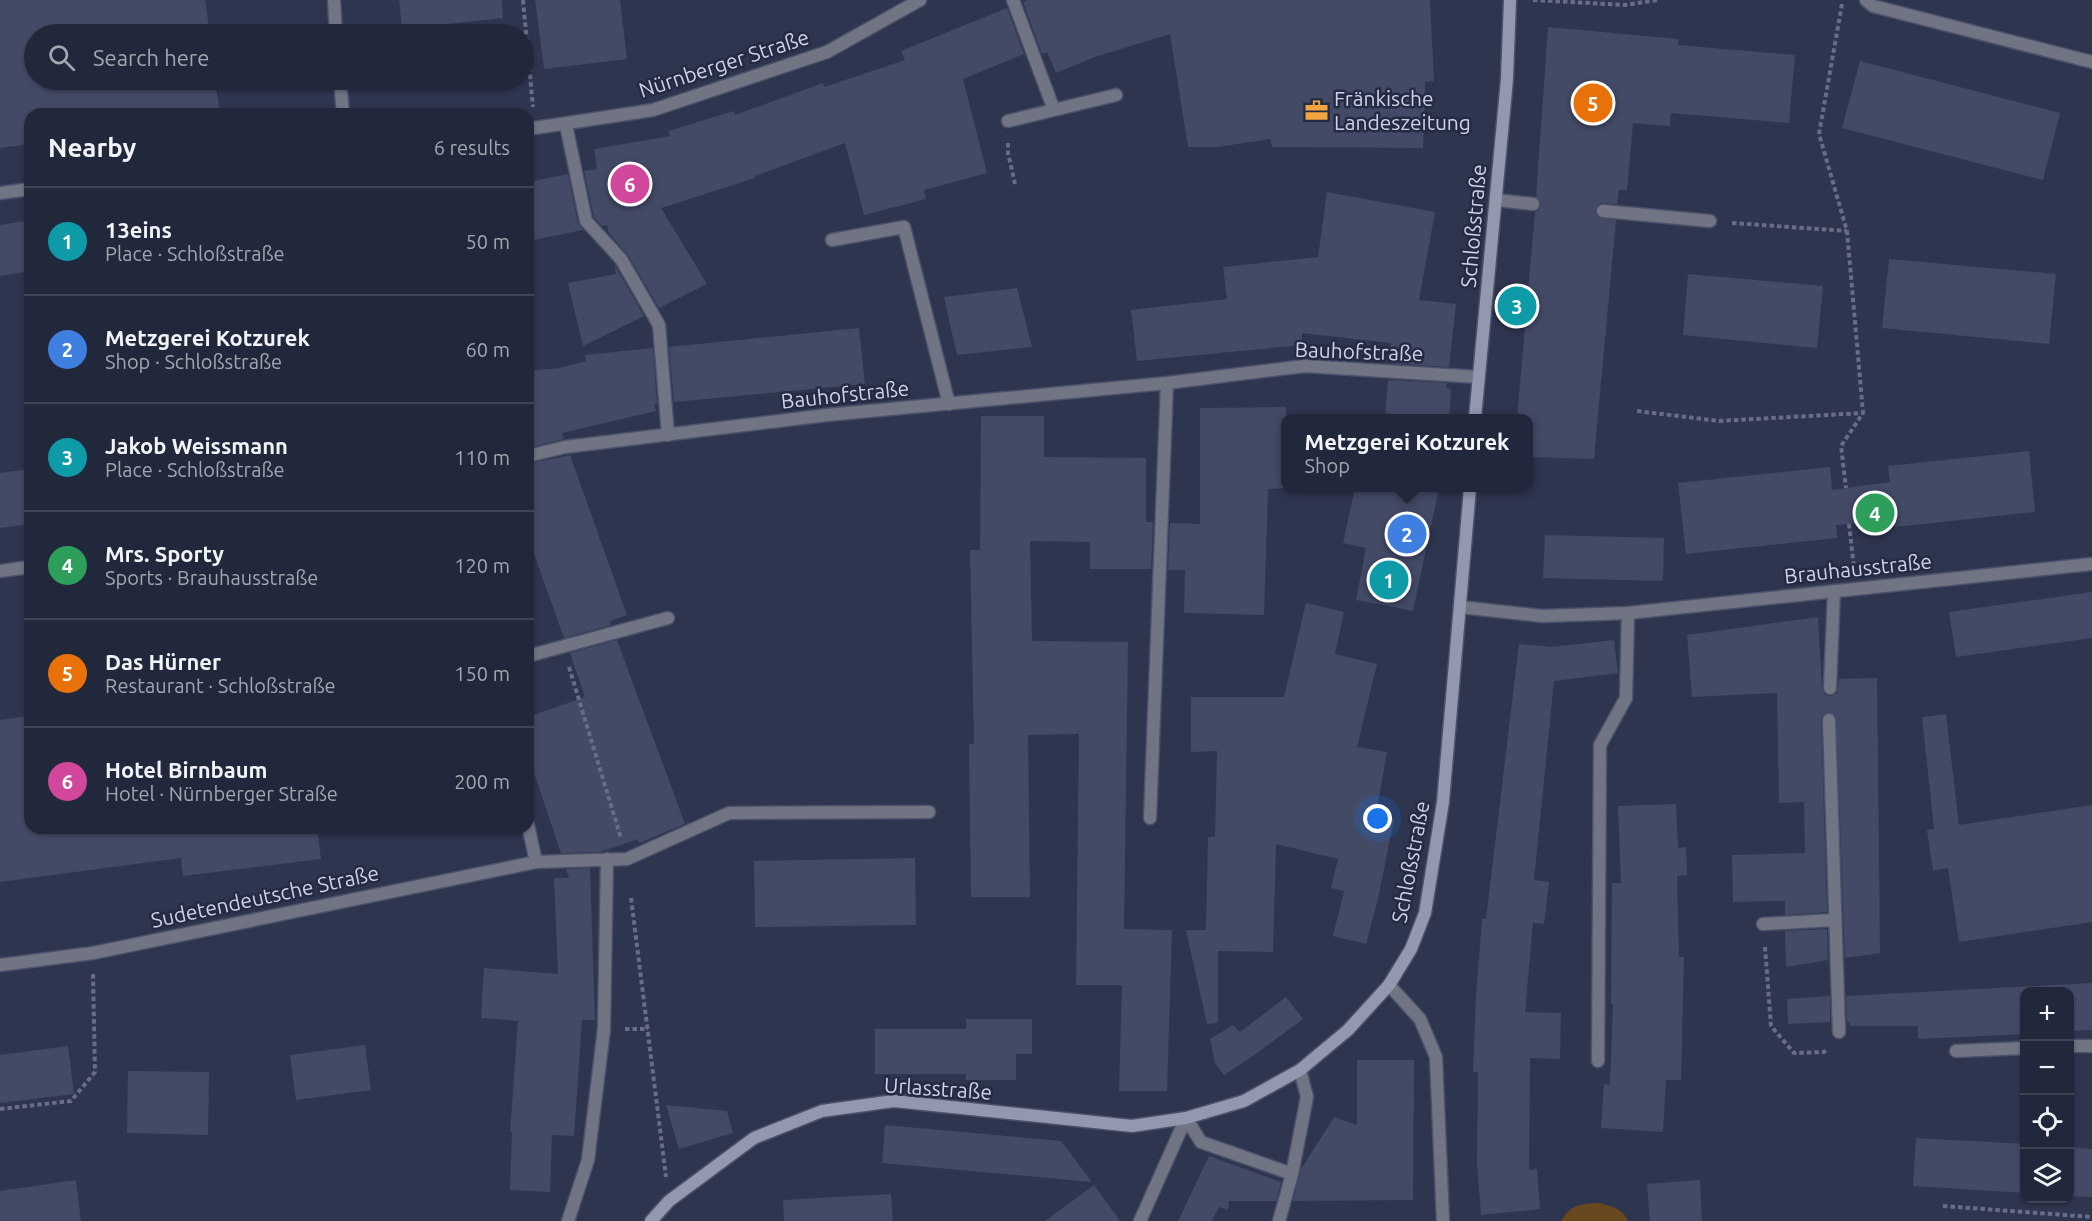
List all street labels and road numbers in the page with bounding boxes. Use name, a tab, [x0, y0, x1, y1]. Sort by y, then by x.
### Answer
street label: Nürnberger Straße	[636, 24, 812, 102]
street label: Schloßstraße	[1456, 163, 1490, 289]
street label: Bauhofstraße	[1294, 337, 1424, 365]
street label: Bauhofstraße	[780, 375, 910, 413]
street label: Brauhausstraße	[1783, 548, 1933, 588]
street label: Schloßstraße	[1386, 799, 1434, 925]
street label: Sudetendeutsche Straße	[149, 860, 381, 932]
street label: Urlasstraße	[883, 1072, 993, 1104]

